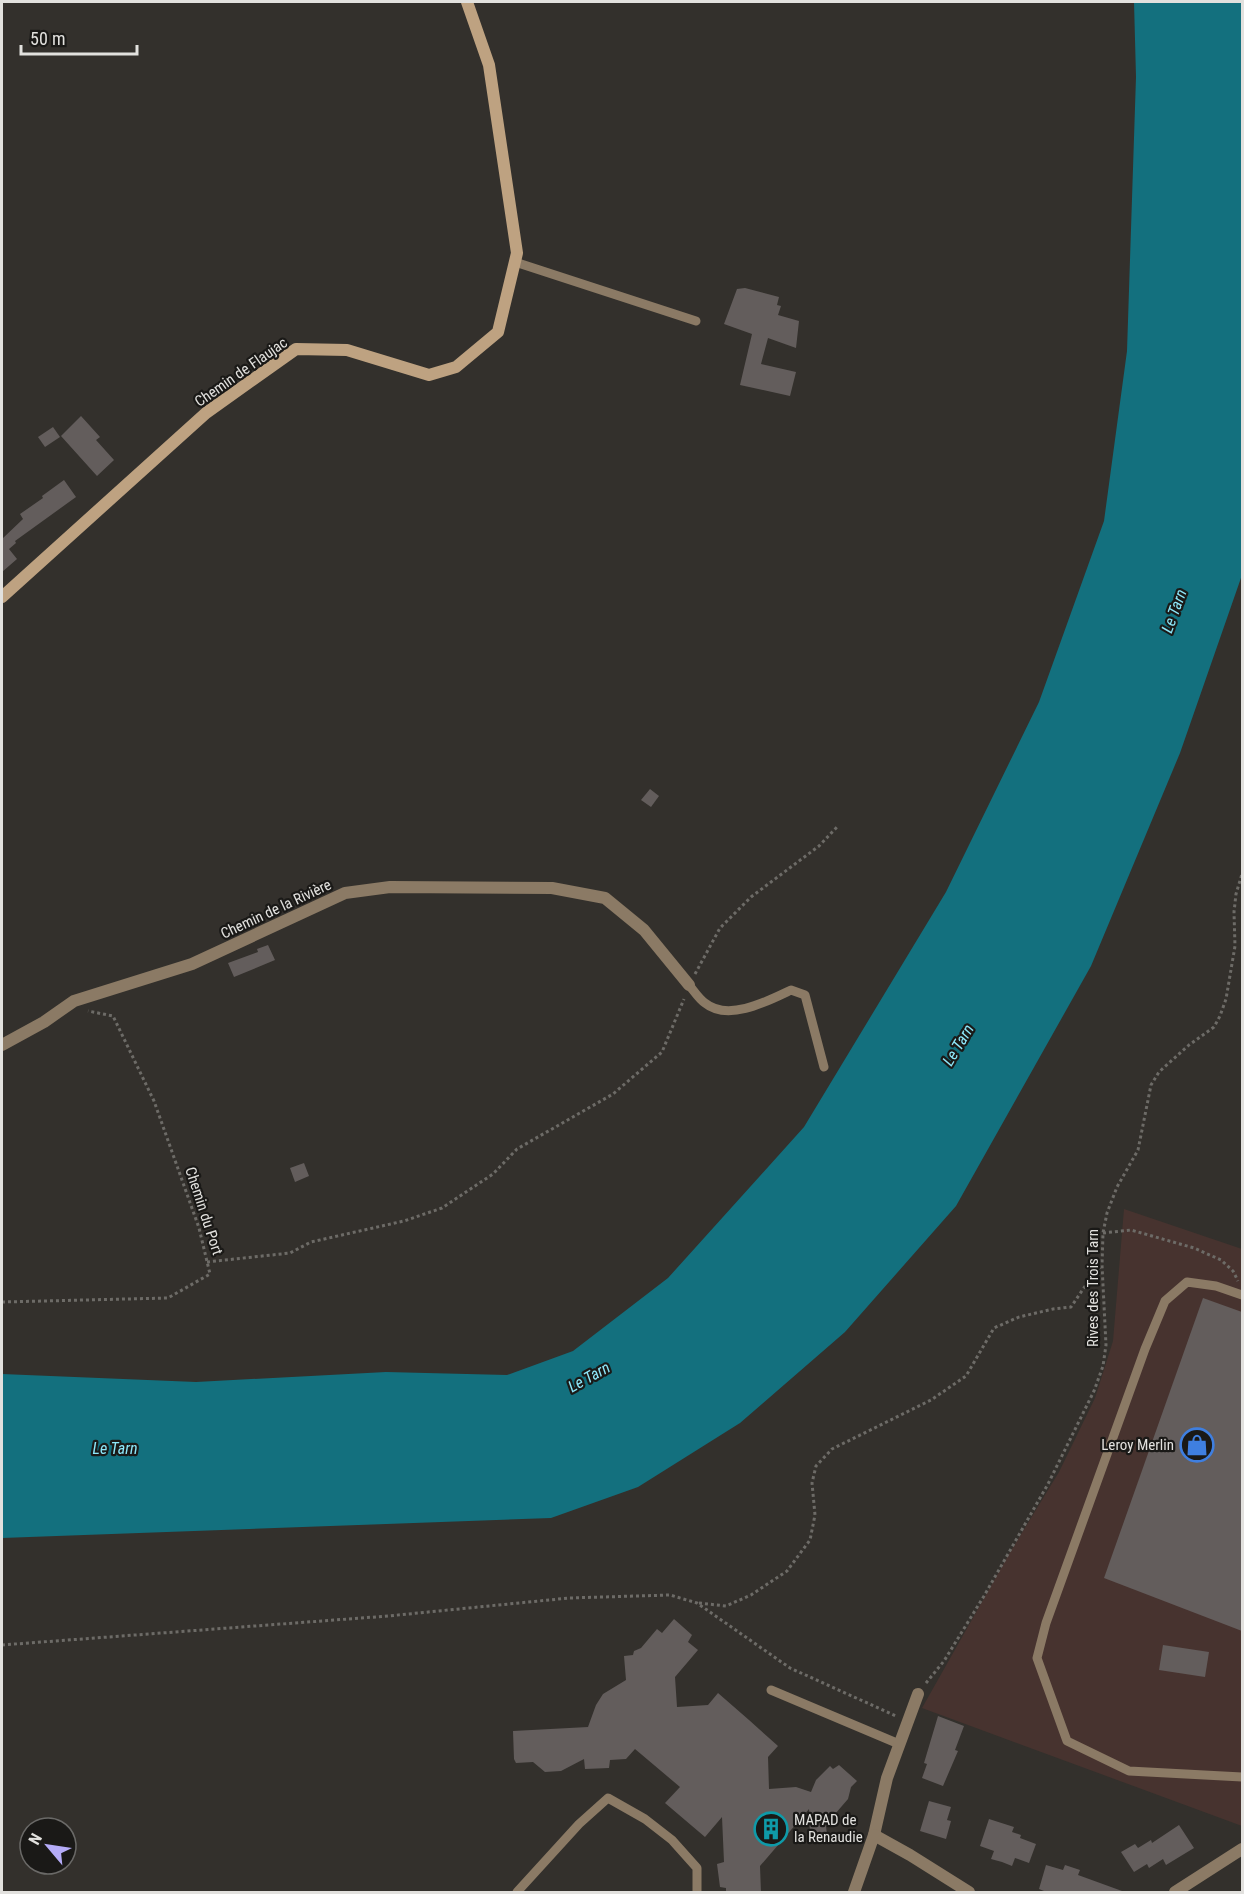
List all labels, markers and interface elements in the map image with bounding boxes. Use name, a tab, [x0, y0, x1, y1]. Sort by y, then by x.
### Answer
scale bar	[21, 18, 136, 56]
text: 50 m	[30, 28, 65, 49]
street label: Chemin de Flaujac	[191, 333, 291, 411]
water label: Le Tarn	[1157, 587, 1191, 635]
street label: Chemin de la Rivière	[218, 875, 334, 943]
water label: Le Tarn	[938, 1021, 978, 1069]
street label: Chemin du Port	[181, 1165, 227, 1257]
street label: Rives des Trois Tarn	[1084, 1229, 1102, 1347]
water label: Le Tarn	[565, 1358, 613, 1396]
shop icon: Leroy Merlin	[1179, 1427, 1215, 1463]
place label: Leroy Merlin	[1101, 1436, 1174, 1454]
water label: Le Tarn	[93, 1439, 137, 1458]
building icon: MAPAD de la Renaudie	[753, 1811, 789, 1847]
place label: MAPAD de la Renaudie	[794, 1811, 863, 1846]
north arrow	[18, 1816, 78, 1876]
text: N	[25, 1830, 46, 1848]

